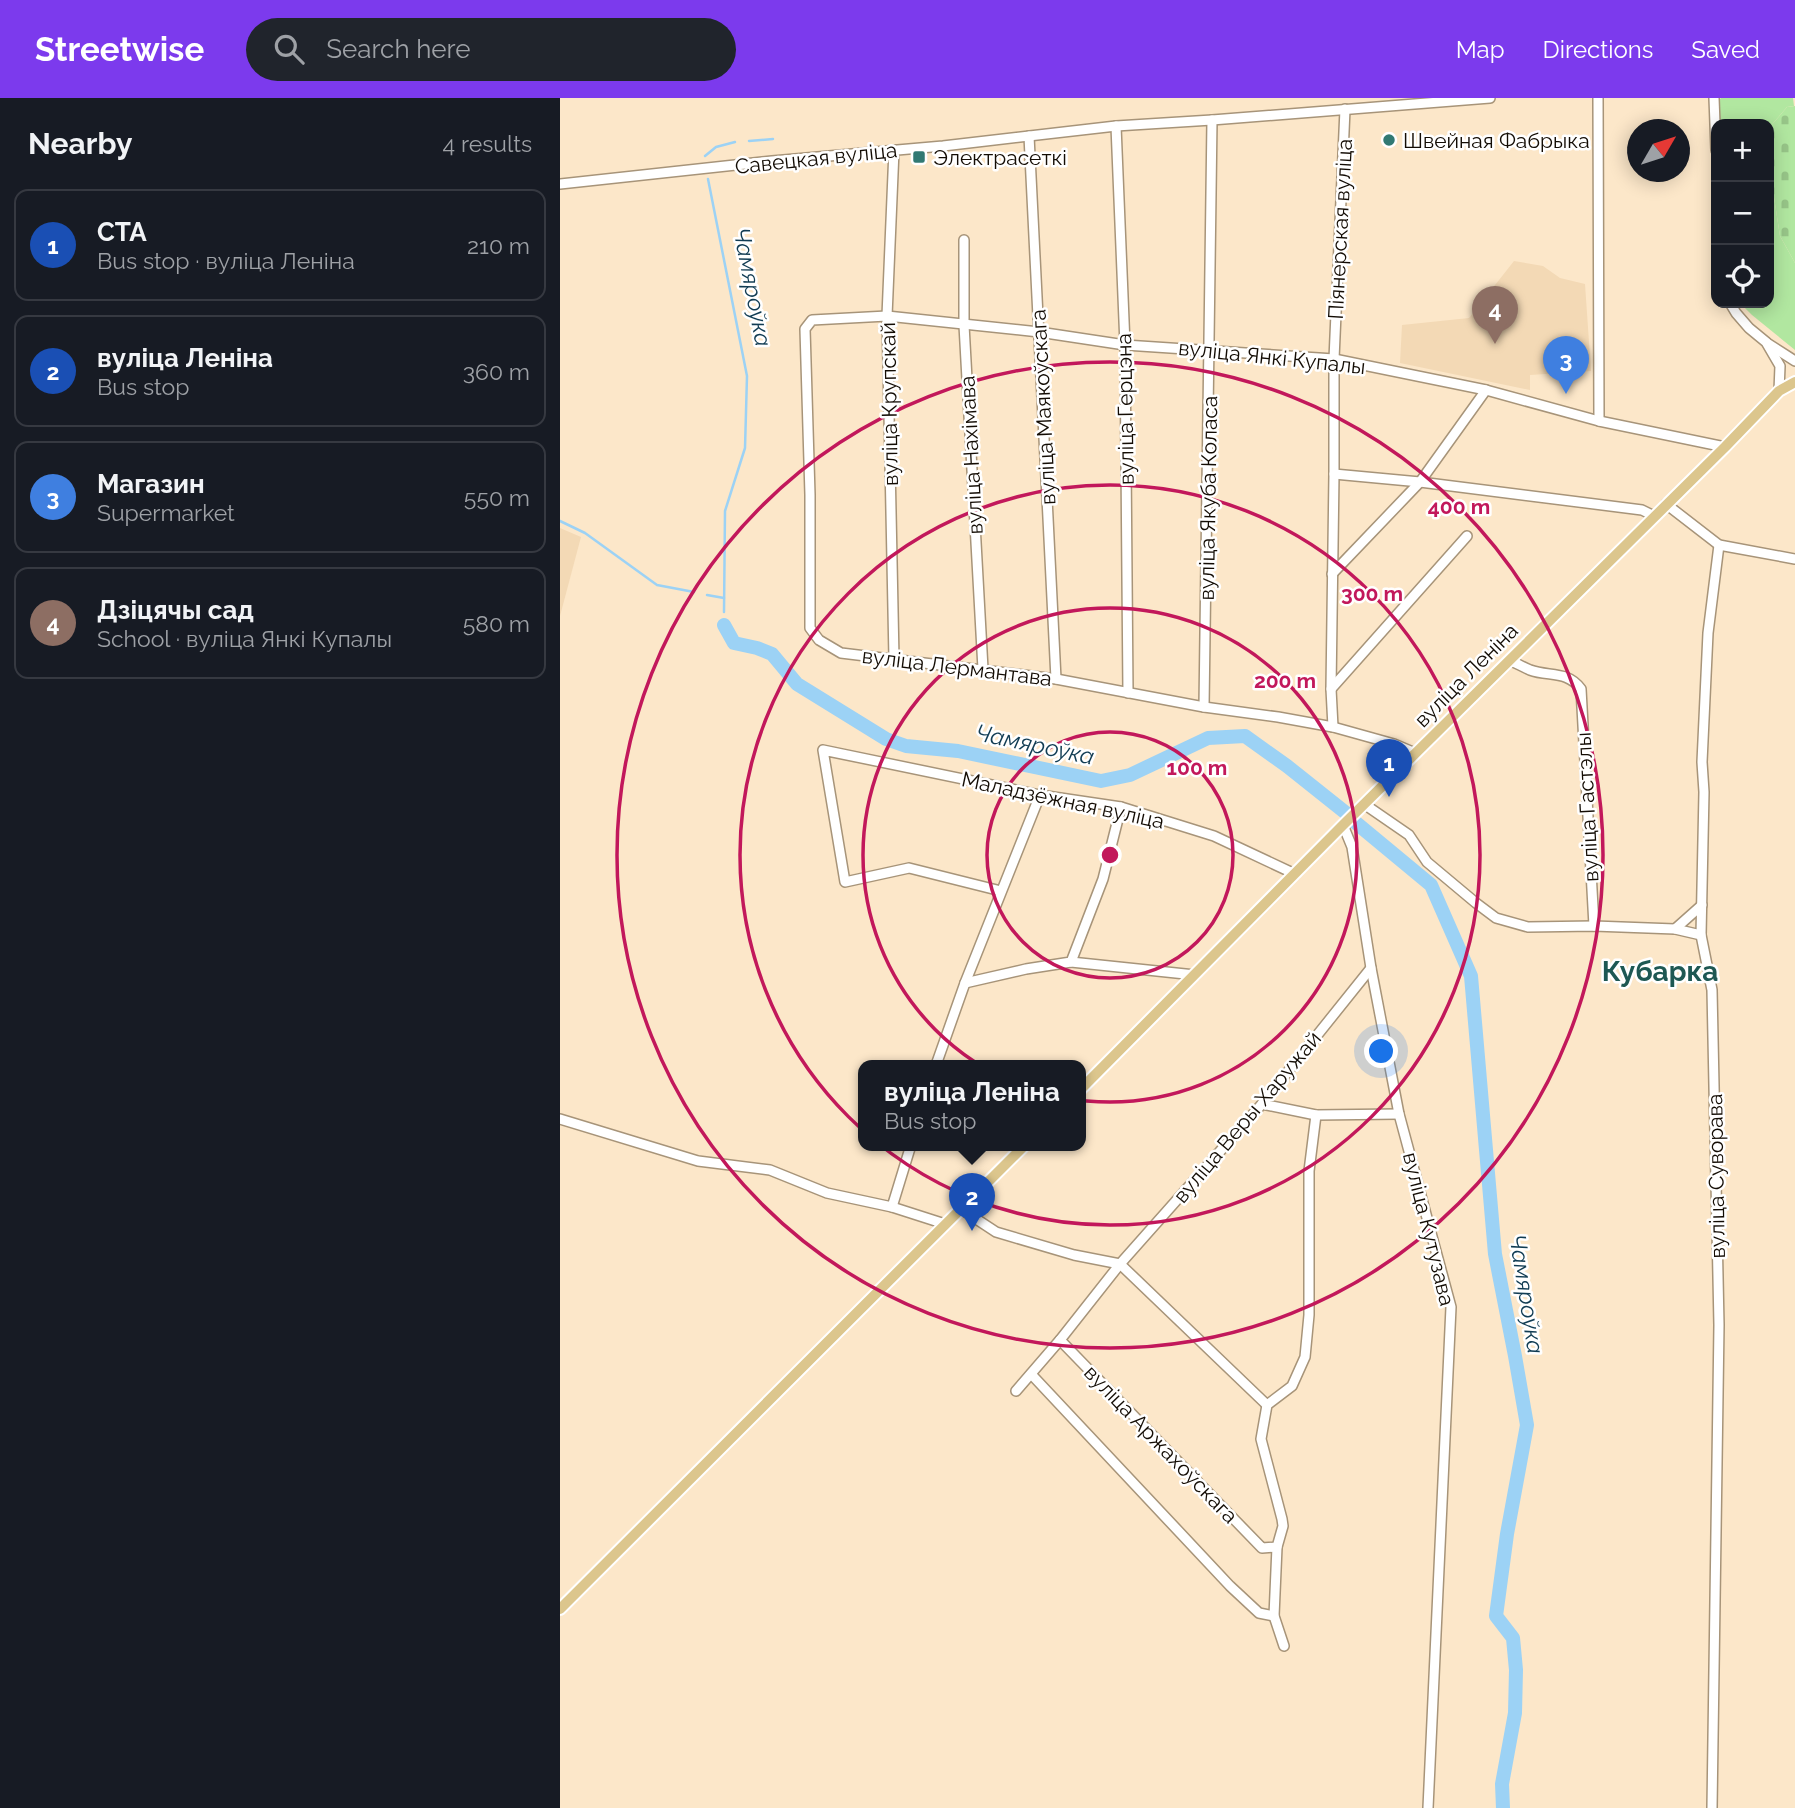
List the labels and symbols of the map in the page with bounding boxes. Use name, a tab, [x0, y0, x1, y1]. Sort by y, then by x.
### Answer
north arrow	[1627, 119, 1690, 182]
place label: Швейная Фабрыка	[1403, 128, 1590, 153]
marker: Швейная Фабрыка	[1381, 132, 1397, 148]
street label: Савецкая вуліца	[734, 137, 898, 179]
street label: Піянерская вуліца	[1323, 138, 1357, 320]
place label: Электрасеткі	[933, 145, 1067, 170]
marker: Электрасеткі	[911, 149, 927, 165]
water label: Чамяроўка	[728, 225, 778, 349]
pin: 4	[1472, 286, 1518, 344]
street label: вуліца Маякоўскага	[1025, 308, 1061, 506]
street label: вуліца Крупскай	[875, 322, 903, 486]
street label: вуліца Герцэна	[1111, 333, 1139, 485]
street label: вуліца Янкі Купалы	[1177, 335, 1367, 379]
pin: 3	[1543, 336, 1589, 394]
street label: вуліца Нахімава	[954, 375, 988, 535]
street label: вуліца Якуба Коласа	[1194, 395, 1222, 601]
text: 400 m	[1428, 494, 1490, 519]
text: 300 m	[1341, 581, 1403, 606]
street label: вуліца Леніна	[1409, 618, 1523, 732]
street label: вуліца Лермантава	[861, 643, 1053, 691]
text: 200 m	[1254, 668, 1316, 693]
water label: Чамяроўка	[973, 718, 1097, 770]
street label: вуліца Гастэлы	[1571, 732, 1603, 882]
pin: 1	[1366, 739, 1412, 797]
text: 100 m	[1167, 755, 1227, 780]
street label: Маладзёжная вуліца	[959, 766, 1167, 834]
centre of rings	[1098, 843, 1122, 867]
district label: Кубарка	[1602, 955, 1718, 988]
street label: вуліца Веры Харужай	[1168, 1026, 1326, 1208]
your location	[1364, 1034, 1398, 1068]
street label: вуліца Суворава	[1702, 1093, 1730, 1259]
street label: вуліца Кутузава	[1398, 1150, 1460, 1308]
pin: 2	[949, 1173, 995, 1231]
water label: Чамяроўка	[1504, 1232, 1550, 1356]
street label: вуліца Аржахоўскага	[1079, 1360, 1243, 1528]

